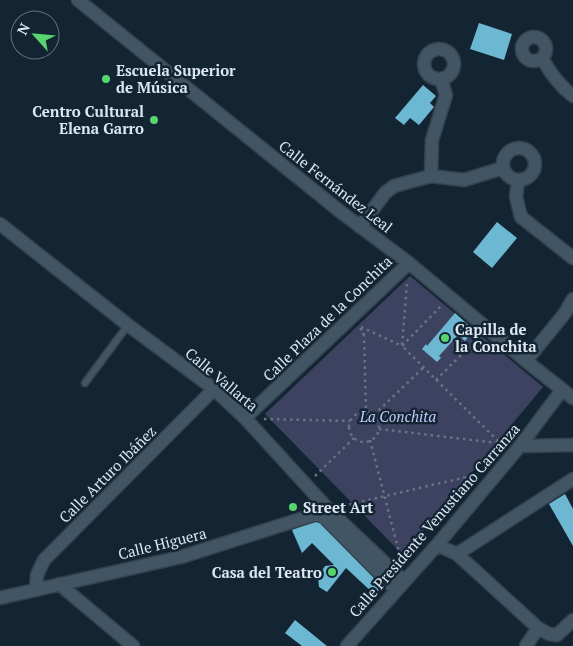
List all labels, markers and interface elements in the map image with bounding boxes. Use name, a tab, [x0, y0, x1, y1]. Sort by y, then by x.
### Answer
north arrow	[10, 10, 60, 60]
text: N	[12, 19, 34, 38]
place label: Escuela Superior de Música	[116, 60, 236, 97]
marker: Escuela Superior de Música	[100, 73, 112, 85]
place label: Centro Cultural Elena Garro	[32, 101, 144, 138]
marker: Centro Cultural Elena Garro	[148, 114, 160, 126]
street label: Calle Fernández Leal	[275, 135, 397, 237]
street label: Calle Plaza de la Conchita	[258, 251, 396, 385]
place label: Capilla de la Conchita	[455, 319, 537, 356]
marker: Capilla de la Conchita	[439, 332, 451, 344]
street label: Calle Vallarta	[181, 343, 263, 416]
park label: La Conchita	[359, 406, 436, 426]
street label: Calle Presidente Venustiano Carranza	[344, 418, 524, 621]
street label: Calle Arturo Ibáñez	[54, 421, 160, 527]
place label: Street Art	[303, 497, 373, 517]
marker: Street Art	[287, 501, 299, 513]
street label: Calle Higuera	[116, 522, 209, 564]
place label: Casa del Teatro	[212, 562, 322, 582]
marker: Casa del Teatro	[326, 566, 338, 578]

